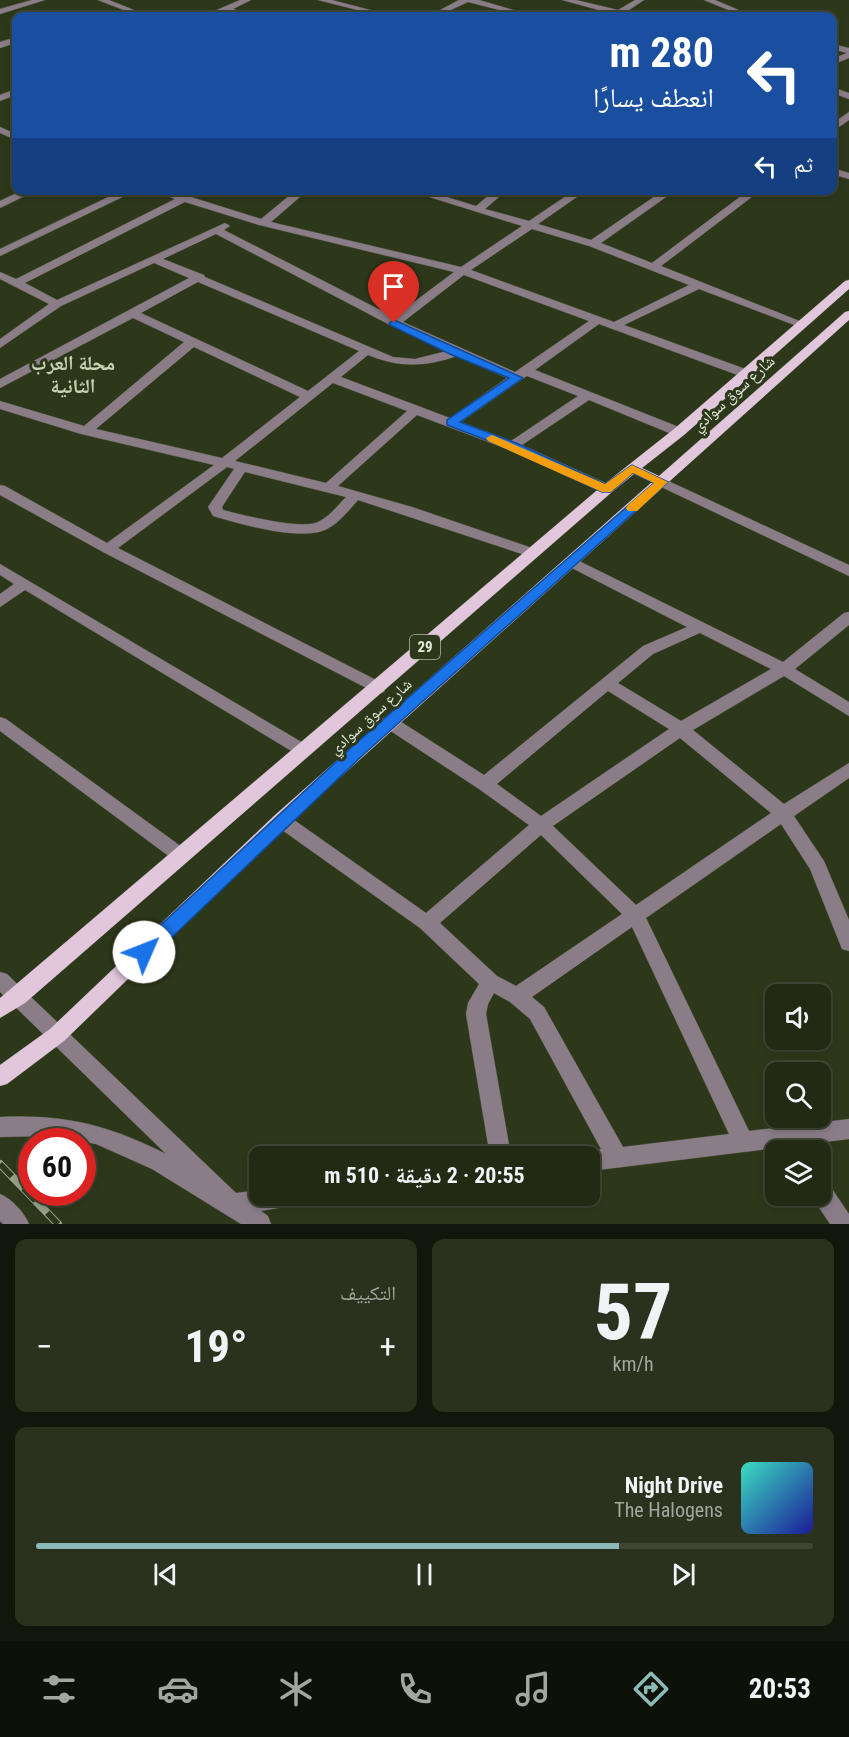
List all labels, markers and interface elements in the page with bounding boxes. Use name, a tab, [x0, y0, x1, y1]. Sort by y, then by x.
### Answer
text: 280 m	[609, 28, 714, 77]
icon: left	[735, 36, 813, 114]
text: انعطف يسارًا	[593, 82, 714, 114]
icon: left	[749, 150, 782, 183]
text: ثم	[794, 152, 813, 177]
pin	[368, 261, 419, 323]
icon: arrive	[377, 270, 410, 303]
district label: محلة العرب الثانية	[31, 351, 115, 398]
street label: شارع سوق سوادي	[688, 351, 781, 438]
road number: 29	[410, 635, 440, 659]
street label: شارع سوق سوادي	[325, 674, 418, 761]
position arrow	[112, 920, 176, 984]
map controls	[765, 984, 831, 1206]
button: sound	[765, 984, 831, 1050]
button: search	[765, 1062, 831, 1128]
speed limit sign: 60	[18, 1128, 96, 1206]
button: layers	[765, 1140, 831, 1206]
text: 20:55 · 2 دقيقة · 510 m	[324, 1163, 525, 1188]
text: 57	[594, 1267, 672, 1358]
text: التكييف	[340, 1281, 396, 1305]
text: 19°	[185, 1320, 248, 1373]
text: −	[36, 1327, 53, 1366]
text: +	[380, 1327, 396, 1366]
text: km/h	[612, 1352, 654, 1376]
text: Night Drive	[625, 1473, 723, 1498]
text: The Halogens	[614, 1498, 723, 1522]
icon: previous	[149, 1558, 182, 1591]
icon: pause	[408, 1558, 441, 1591]
icon: next	[667, 1558, 700, 1591]
icon: filters	[38, 1668, 80, 1710]
icon: car	[157, 1668, 199, 1710]
icon: climate	[275, 1668, 317, 1710]
icon: phone	[394, 1668, 436, 1710]
icon: music	[512, 1668, 554, 1710]
icon: directions	[630, 1668, 672, 1710]
text: 20:53	[749, 1673, 811, 1705]

